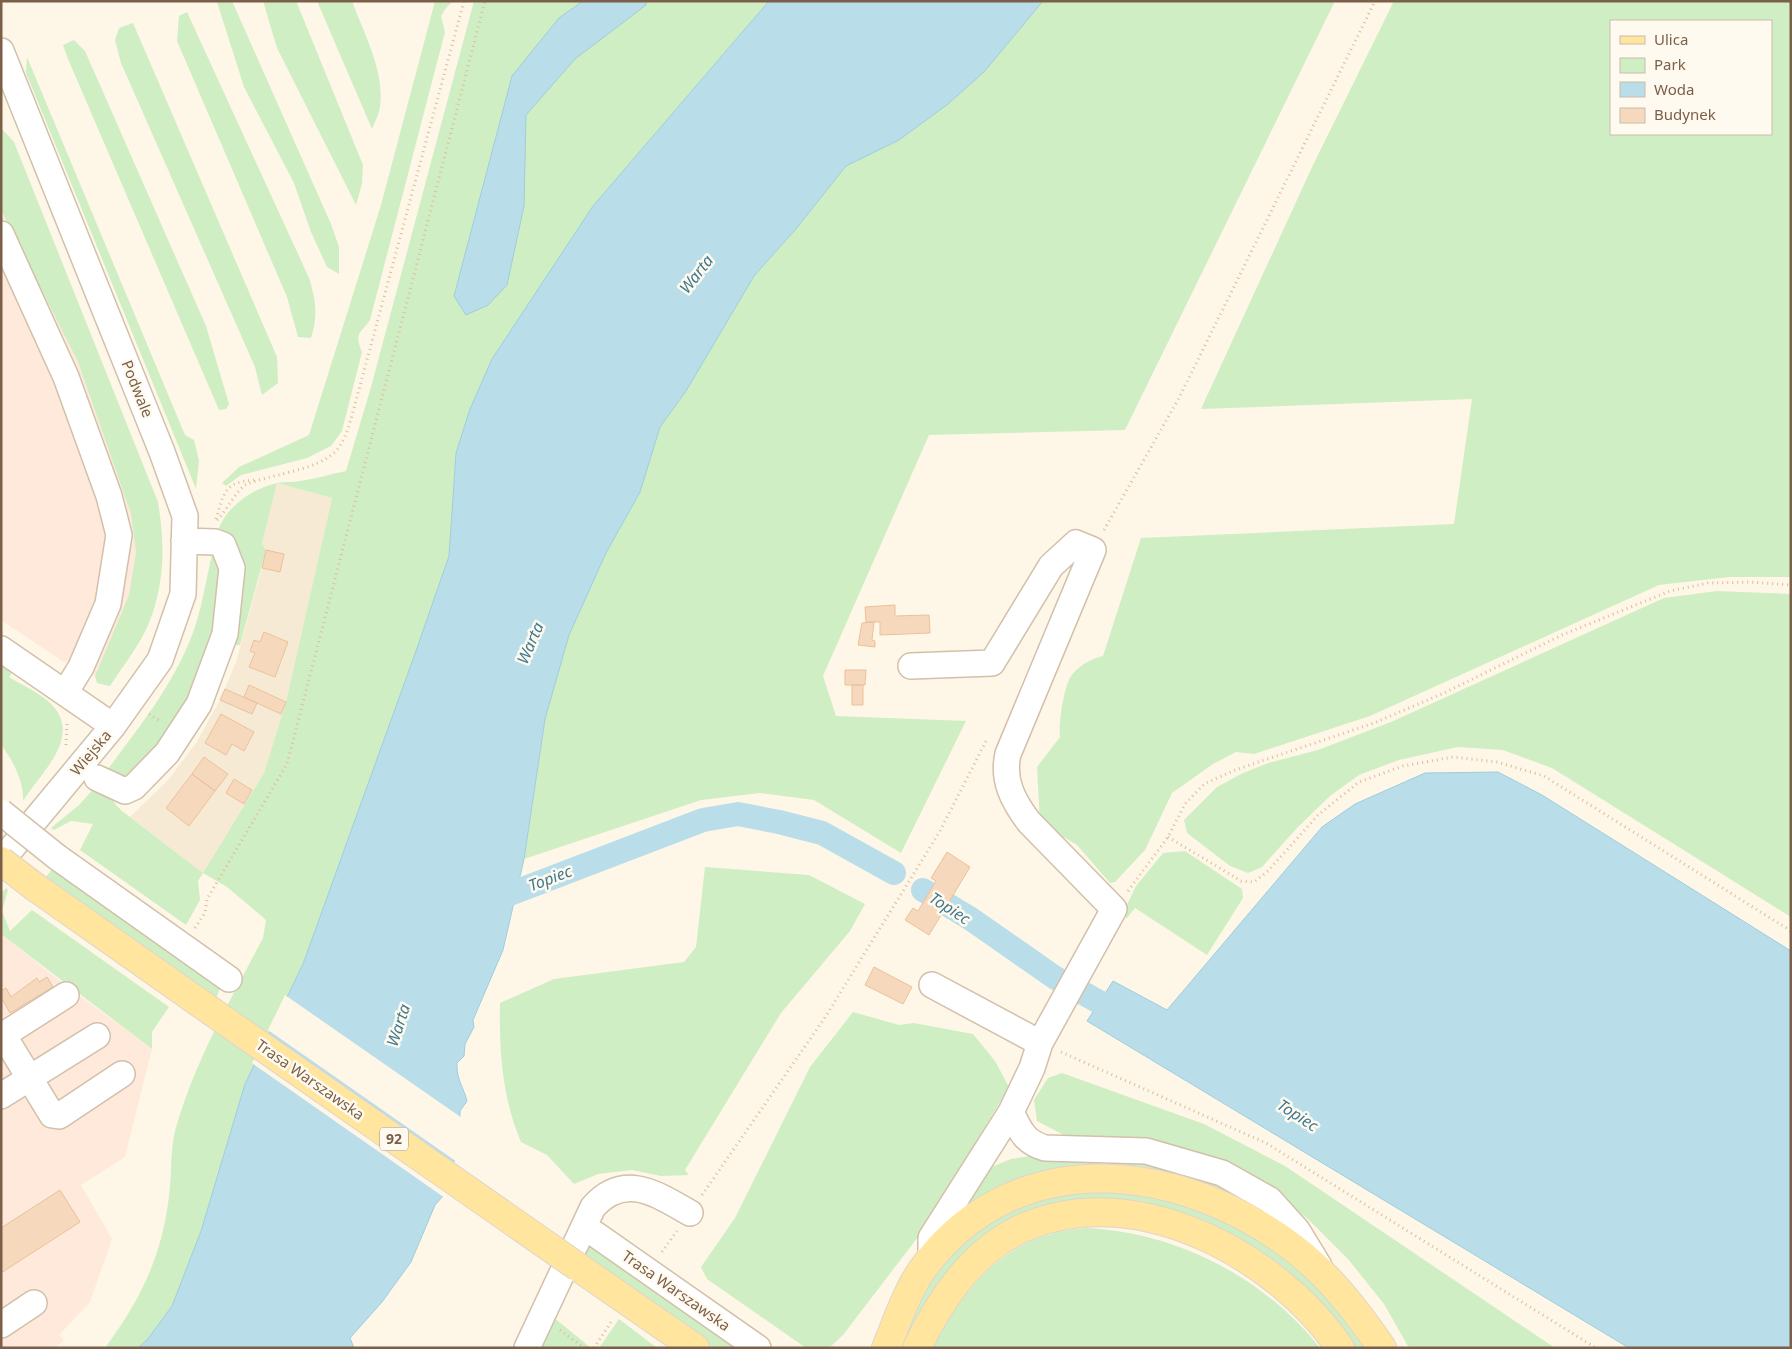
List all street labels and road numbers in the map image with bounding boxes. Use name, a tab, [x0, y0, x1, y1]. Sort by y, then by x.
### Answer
street label: Podwale	[117, 357, 158, 420]
street label: Wiejska	[65, 725, 115, 779]
street label: Trasa Warszawska	[253, 1034, 369, 1124]
road number: 92	[380, 1128, 408, 1150]
street label: Trasa Warszawska	[619, 1245, 735, 1335]

